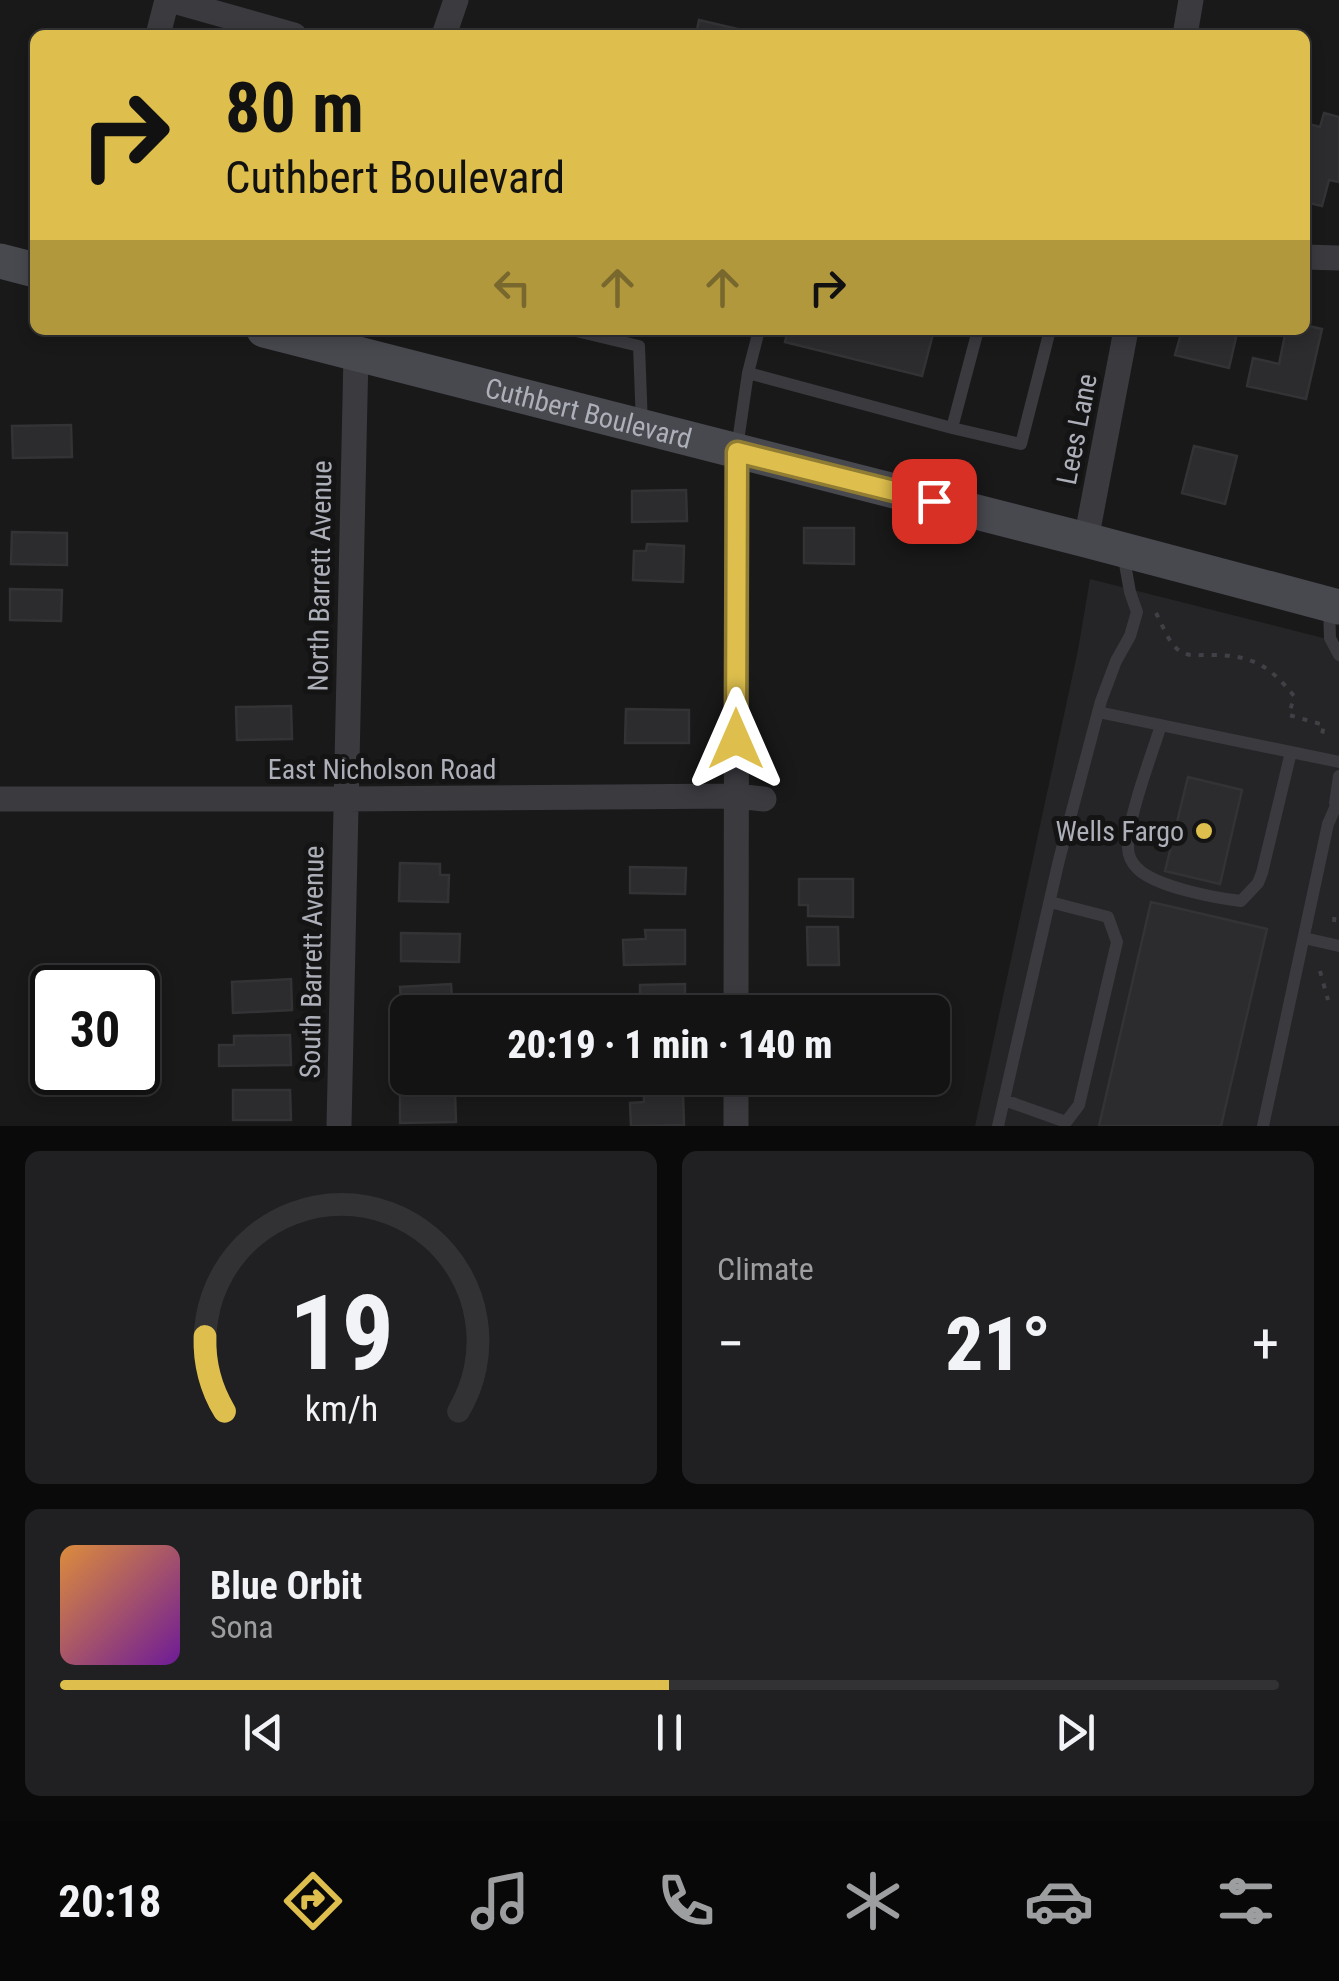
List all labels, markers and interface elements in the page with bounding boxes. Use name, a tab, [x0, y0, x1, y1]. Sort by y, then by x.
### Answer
text: 80 m	[225, 67, 364, 149]
icon: right	[60, 70, 190, 200]
text: Cuthbert Boulevard	[225, 151, 565, 204]
icon: left	[485, 260, 540, 315]
icon: ahead	[590, 260, 645, 315]
icon: ahead	[695, 260, 750, 315]
icon: right	[800, 260, 855, 315]
street label: Cuthbert Boulevard	[482, 371, 695, 455]
street label: Lees Lane	[1050, 371, 1104, 487]
pin	[892, 459, 977, 544]
street label: North Barrett Avenue	[301, 460, 339, 692]
icon: arrive	[907, 474, 962, 529]
position arrow	[684, 687, 788, 791]
street label: East Nicholson Road	[268, 753, 496, 786]
place label: Wells Fargo	[1055, 815, 1184, 848]
marker: Wells Fargo	[1193, 820, 1215, 842]
street label: South Barrett Avenue	[293, 845, 331, 1079]
speed limit sign: 30	[30, 965, 160, 1095]
text: 20:19 · 1 min · 140 m	[508, 1023, 832, 1067]
text: Climate	[717, 1250, 814, 1288]
text: 19	[288, 1273, 394, 1394]
text: 21°	[945, 1300, 1051, 1388]
text: −	[717, 1312, 745, 1376]
text: +	[1252, 1312, 1279, 1376]
text: km/h	[304, 1388, 378, 1430]
text: Blue Orbit	[210, 1564, 362, 1608]
text: Sona	[210, 1608, 273, 1646]
icon: previous	[236, 1705, 291, 1760]
icon: pause	[642, 1705, 697, 1760]
icon: next	[1048, 1705, 1103, 1760]
icon: directions	[278, 1866, 348, 1936]
icon: music	[465, 1866, 535, 1936]
icon: phone	[651, 1866, 721, 1936]
icon: climate	[838, 1866, 908, 1936]
icon: car	[1024, 1866, 1094, 1936]
icon: filters	[1211, 1866, 1281, 1936]
text: 20:18	[58, 1875, 162, 1928]

